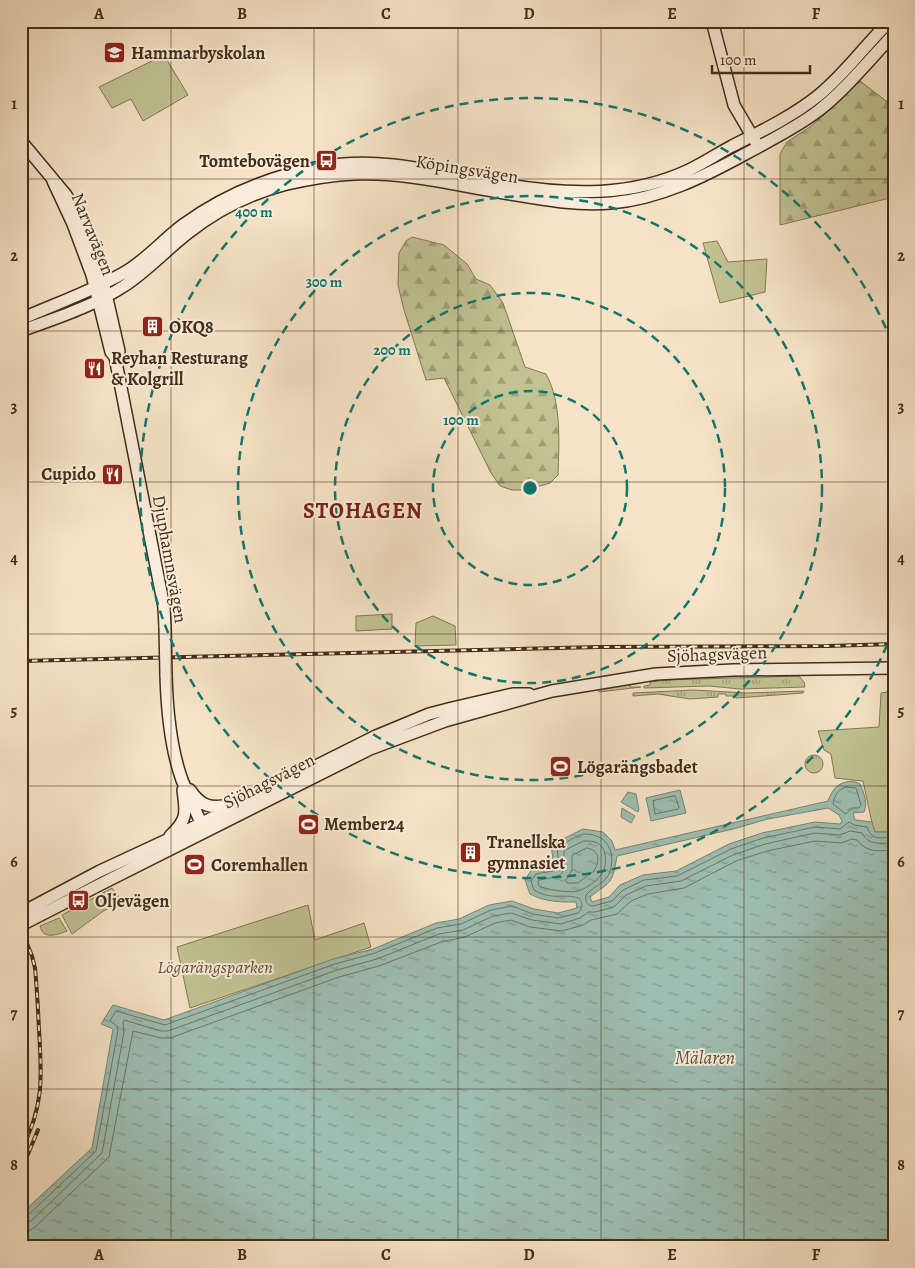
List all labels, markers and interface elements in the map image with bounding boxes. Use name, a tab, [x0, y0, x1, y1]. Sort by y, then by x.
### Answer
text: A	[93, 3, 105, 25]
text: B	[237, 3, 247, 25]
text: C	[381, 3, 391, 25]
text: D	[523, 3, 535, 25]
text: E	[667, 3, 677, 25]
text: F	[812, 3, 821, 25]
school or university icon: Hammarbyskolan	[103, 41, 127, 65]
place label: Hammarbyskolan	[131, 41, 265, 65]
scale bar	[712, 42, 810, 74]
text: 100 m	[720, 50, 757, 70]
text: 1	[11, 93, 17, 115]
text: 1	[898, 93, 904, 115]
place label: Tomtebovägen	[199, 149, 310, 173]
bus stop icon: Tomtebovägen	[314, 149, 338, 173]
street label: Köpingsvägen	[414, 149, 520, 189]
street label: Narvavägen	[66, 189, 120, 279]
text: 400 m	[235, 202, 273, 222]
text: 2	[10, 245, 18, 267]
text: 2	[897, 245, 905, 267]
text: 300 m	[306, 272, 343, 292]
building icon: OKQ8	[141, 315, 165, 339]
place label: OKQ8	[169, 315, 214, 339]
text: 200 m	[373, 340, 411, 360]
place label: Reyhan Resturang & Kolgrill	[111, 346, 249, 391]
restaurant icon: Reyhan Resturang & Kolgrill	[83, 356, 107, 380]
text: 3	[11, 396, 18, 418]
text: 3	[898, 396, 905, 418]
text: 100 m	[443, 410, 479, 430]
place label: Cupido	[41, 462, 96, 486]
restaurant icon: Cupido	[100, 462, 124, 486]
centre of rings	[521, 479, 539, 497]
street label: Djuphamnsvägen	[147, 493, 193, 625]
district label: STOHAGEN	[303, 496, 423, 526]
text: 4	[10, 548, 18, 570]
text: 4	[897, 548, 905, 570]
street label: Sjöhagsvägen	[667, 640, 768, 668]
text: 5	[11, 700, 18, 722]
text: 5	[898, 700, 905, 722]
street label: Sjöhagsvägen	[219, 748, 319, 814]
sports icon: Lögarängsbadet	[549, 755, 573, 779]
place label: Lögarängsbadet	[577, 755, 698, 779]
sports icon: Member24	[296, 812, 320, 836]
place label: Member24	[324, 812, 405, 836]
place label: Tranellska gymnasiet	[487, 830, 566, 875]
building icon: Tranellska gymnasiet	[459, 840, 483, 864]
text: 6	[10, 851, 18, 873]
text: 6	[897, 851, 905, 873]
sports icon: Coremhallen	[183, 853, 207, 877]
place label: Coremhallen	[211, 853, 308, 877]
bus stop icon: Oljevägen	[67, 889, 91, 913]
place label: Oljevägen	[95, 889, 169, 913]
park label: Lögarängsparken	[157, 955, 273, 979]
text: 7	[11, 1003, 18, 1025]
text: 7	[898, 1003, 905, 1025]
water label: Mälaren	[675, 1045, 735, 1071]
text: 8	[10, 1154, 18, 1176]
text: 8	[897, 1154, 905, 1176]
text: A	[93, 1244, 105, 1266]
text: B	[237, 1244, 247, 1266]
text: C	[381, 1244, 391, 1266]
text: D	[523, 1244, 535, 1266]
text: E	[667, 1244, 677, 1266]
text: F	[812, 1244, 821, 1266]

